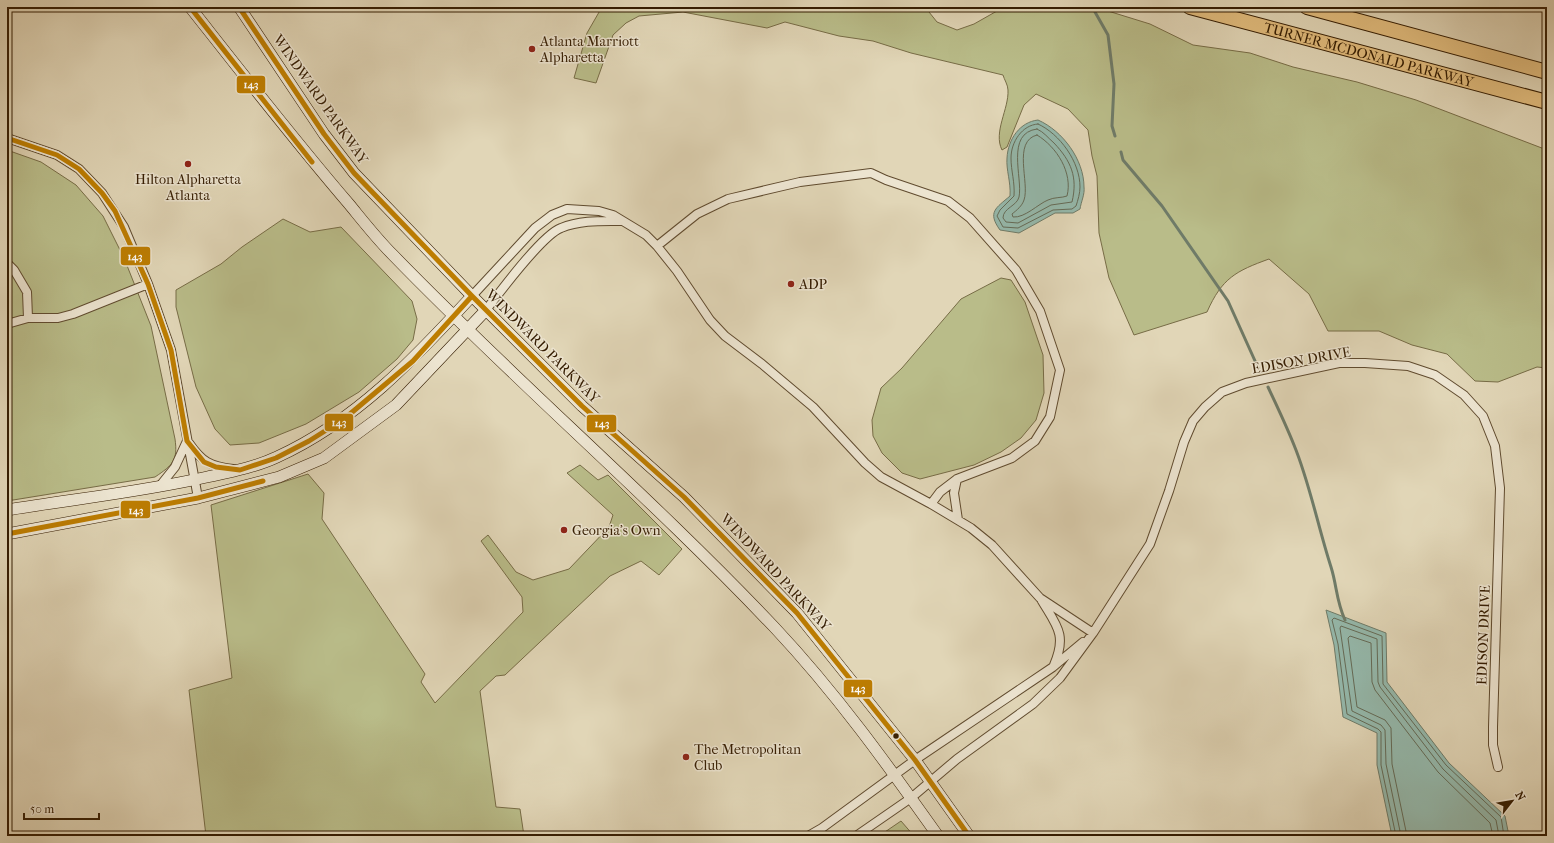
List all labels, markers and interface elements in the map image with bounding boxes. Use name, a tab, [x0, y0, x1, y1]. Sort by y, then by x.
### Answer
street label: TURNER MCDONALD PARKWAY	[1262, 19, 1476, 91]
street label: WINDWARD PARKWAY	[269, 30, 372, 168]
place label: Atlanta Marriott Alpharetta	[539, 33, 639, 66]
marker: Atlanta Marriott Alpharetta	[527, 44, 537, 54]
line badge: 143	[236, 75, 266, 94]
text: 143	[244, 78, 259, 91]
marker: Hilton Alpharetta Atlanta	[183, 159, 193, 169]
place label: Hilton Alpharetta Atlanta	[135, 171, 242, 204]
line badge: 143	[120, 246, 151, 266]
text: 143	[128, 250, 143, 263]
place label: ADP	[798, 276, 828, 293]
marker: ADP	[786, 279, 796, 289]
street label: WINDWARD PARKWAY	[481, 285, 603, 407]
street label: EDISON DRIVE	[1250, 343, 1352, 378]
line badge: 143	[324, 413, 354, 432]
line badge: 143	[586, 414, 617, 433]
text: 143	[332, 416, 347, 429]
text: 143	[595, 417, 610, 430]
line badge: 143	[120, 500, 151, 519]
text: 143	[129, 504, 144, 517]
street label: WINDWARD PARKWAY	[716, 509, 835, 635]
place label: Georgia's Own	[572, 522, 661, 539]
marker: Georgia's Own	[559, 525, 569, 535]
street label: EDISON DRIVE	[1473, 584, 1494, 685]
line badge: 143	[843, 679, 873, 698]
text: 143	[851, 682, 866, 695]
unlabelled marker	[891, 731, 901, 741]
place label: The Metropolitan Club	[694, 741, 801, 774]
marker: The Metropolitan Club	[681, 752, 691, 762]
north arrow	[1492, 781, 1532, 821]
text: N	[1512, 789, 1528, 804]
scale bar	[24, 795, 99, 821]
text: 50 m	[30, 802, 54, 816]

